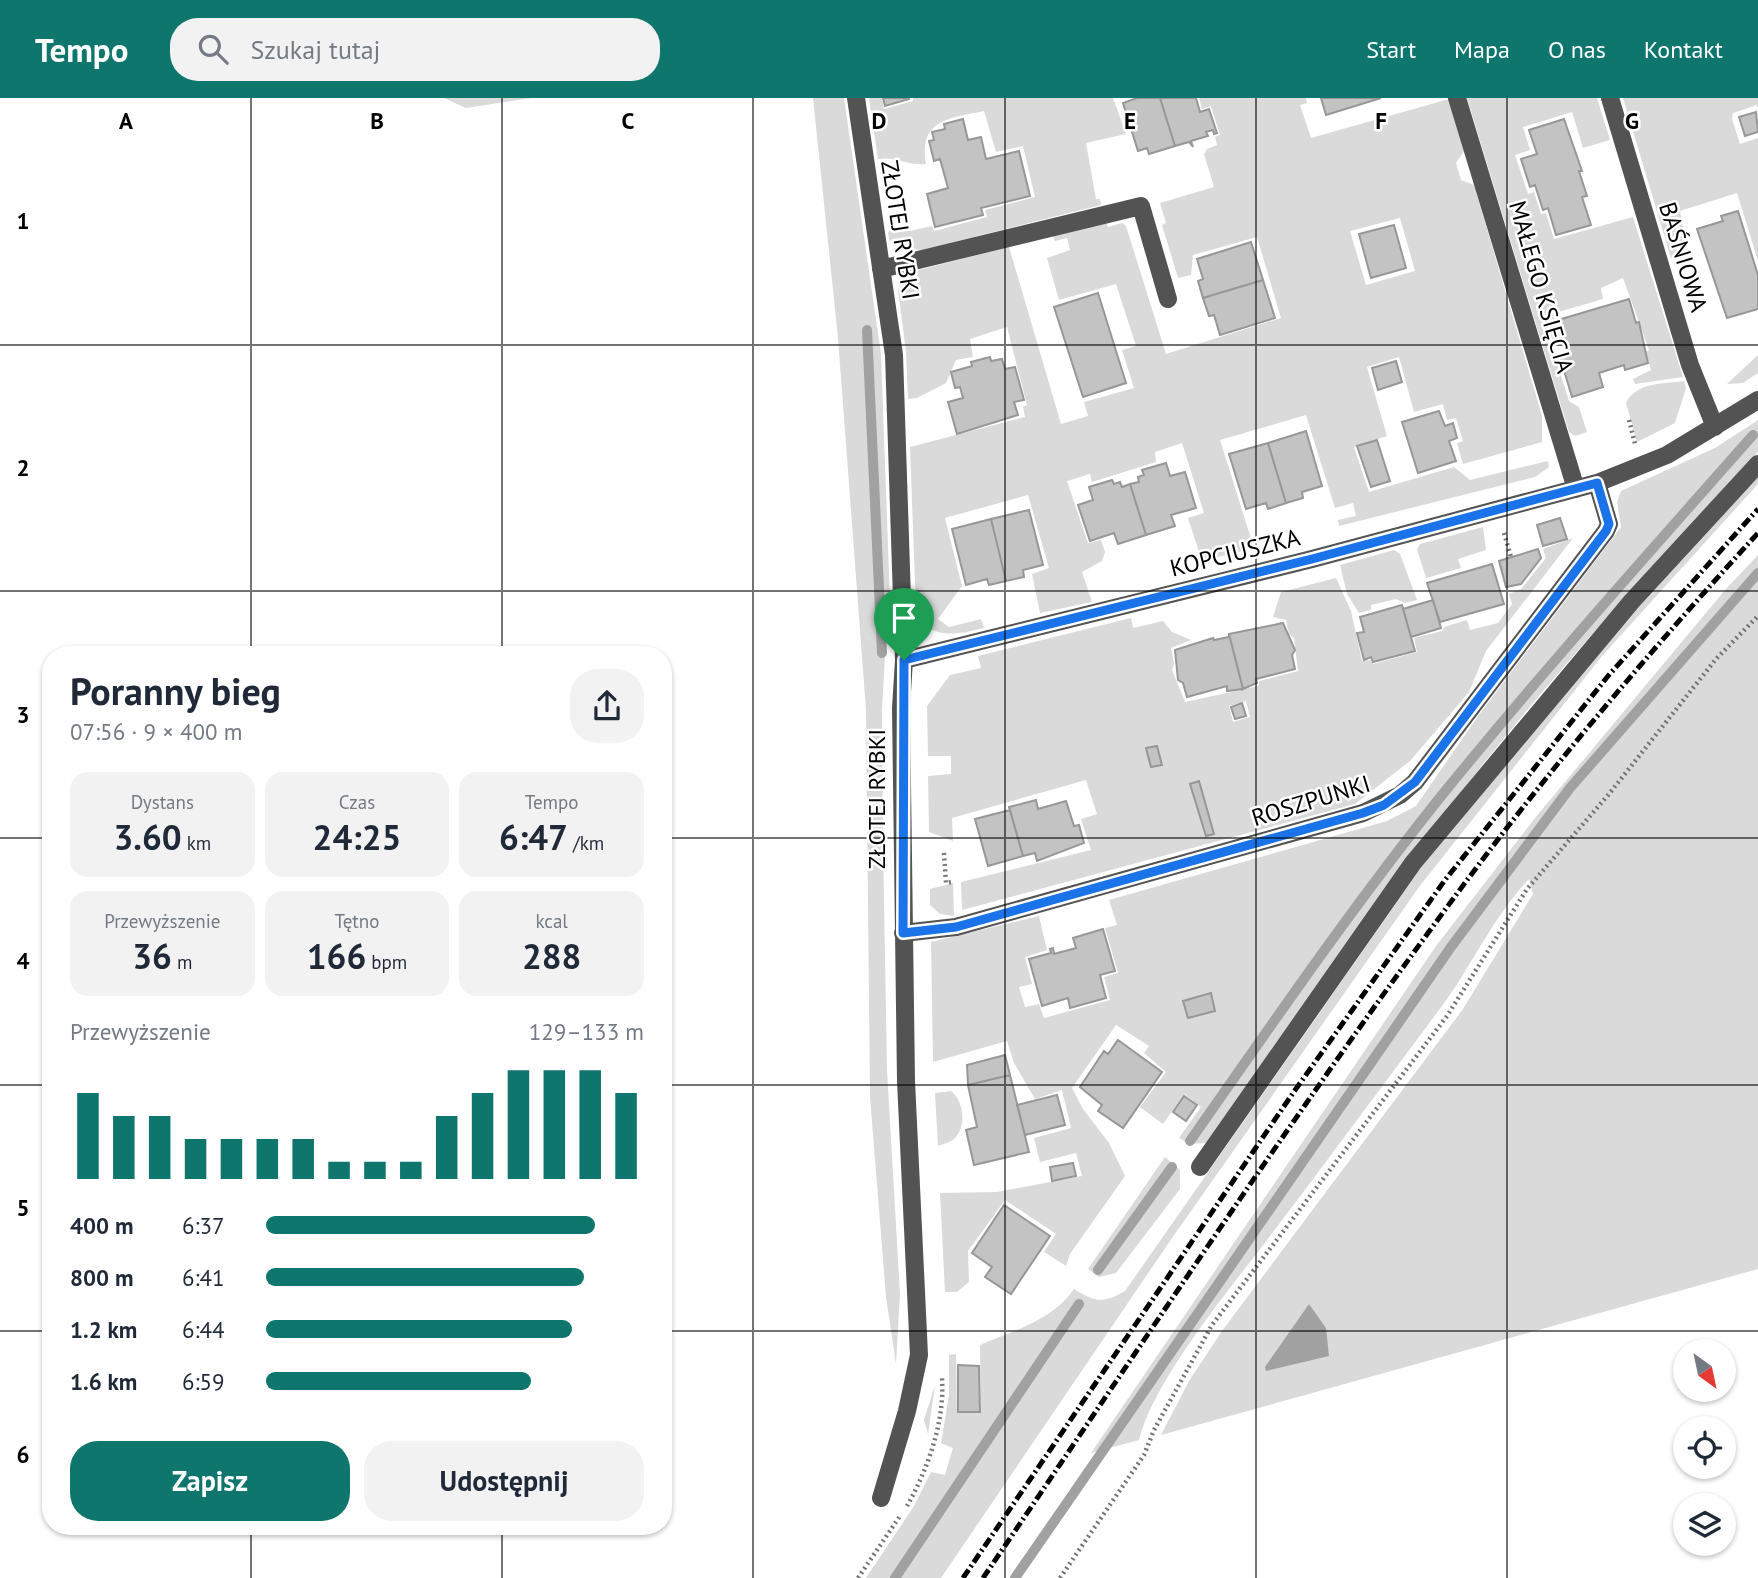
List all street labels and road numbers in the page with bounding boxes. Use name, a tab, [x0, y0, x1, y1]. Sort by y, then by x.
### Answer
street label: ZŁOTEJ RYBKI	[874, 158, 927, 302]
street label: MAŁEGO KSIĘCIA	[1502, 197, 1581, 377]
street label: BAŚNIOWA	[1652, 198, 1715, 315]
street label: KOPCIUSZKA	[1167, 521, 1303, 584]
street label: ZŁOTEJ RYBKI	[861, 729, 892, 869]
street label: ROSZPUNKI	[1248, 768, 1374, 833]

